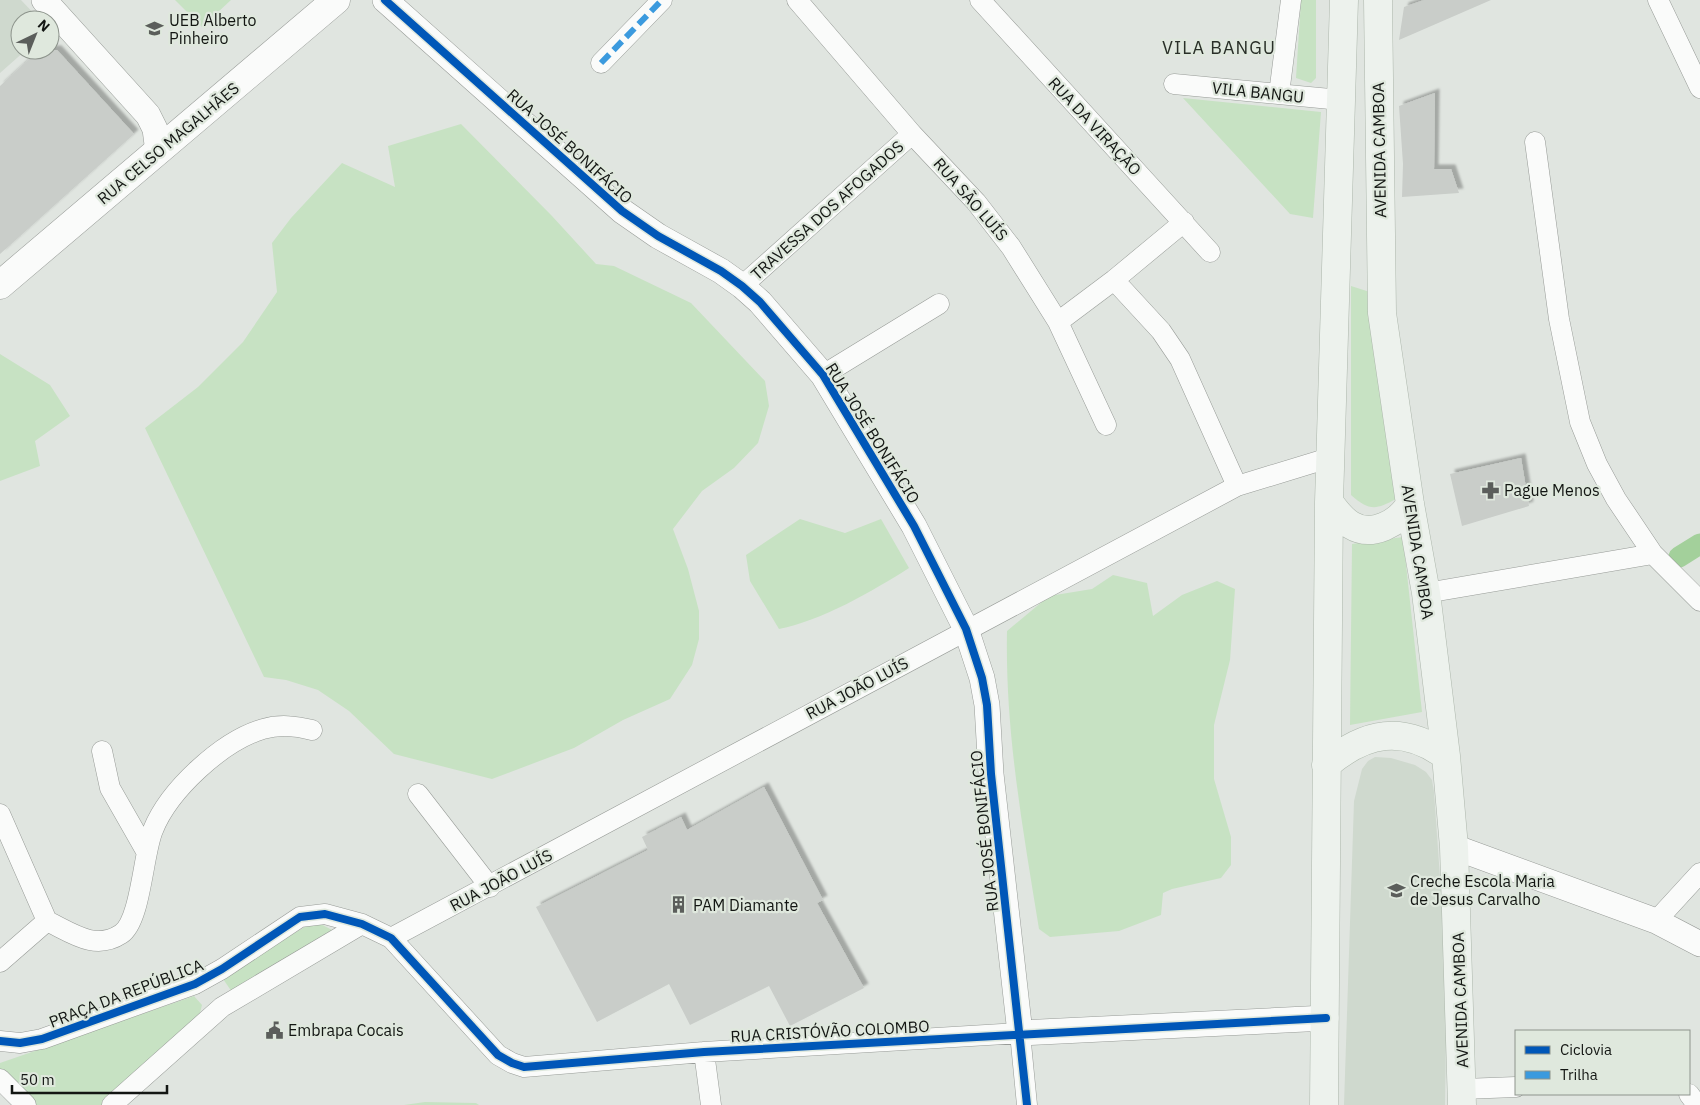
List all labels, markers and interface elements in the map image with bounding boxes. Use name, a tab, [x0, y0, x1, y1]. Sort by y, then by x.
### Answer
north arrow	[10, 10, 60, 60]
place label: UEB Alberto Pinheiro	[169, 10, 257, 48]
text: N	[34, 15, 54, 36]
school or university icon: UEB Alberto Pinheiro	[145, 19, 165, 39]
district label: VILA BANGU	[1162, 36, 1276, 59]
street label: RUA DA VIRAÇÃO	[1044, 73, 1146, 179]
street label: VILA BANGU	[1211, 77, 1305, 107]
street label: RUA CELSO MAGALHÃES	[93, 78, 243, 208]
street label: AVENIDA CAMBOA	[1368, 82, 1390, 218]
street label: RUA JOSÉ BONIFÁCIO	[503, 84, 638, 208]
street label: TRAVESSA DOS AFOGADOS	[746, 136, 908, 284]
street label: RUA SÃO LUÍS	[930, 153, 1013, 245]
street label: RUA JOSÉ BONIFÁCIO	[822, 358, 925, 507]
pharmacy icon: Pague Menos	[1480, 480, 1500, 500]
place label: Pague Menos	[1504, 480, 1600, 500]
street label: AVENIDA CAMBOA	[1397, 483, 1439, 621]
street label: RUA JOÃO LUÍS	[802, 652, 912, 723]
street label: RUA JOSÉ BONIFÁCIO	[965, 749, 1002, 913]
street label: RUA JOÃO LUÍS	[446, 844, 556, 915]
place label: Creche Escola Maria de Jesus Carvalho	[1410, 871, 1555, 909]
school or university icon: Creche Escola Maria de Jesus Carvalho	[1386, 880, 1406, 900]
building icon: PAM Diamante	[669, 895, 689, 915]
place label: PAM Diamante	[693, 895, 798, 915]
street label: AVENIDA CAMBOA	[1448, 932, 1472, 1068]
street label: PRAÇA DA REPÚBLICA	[46, 953, 206, 1032]
street label: RUA CRISTÓVÃO COLOMBO	[730, 1015, 930, 1046]
public building icon: Embrapa Cocais	[264, 1020, 284, 1040]
place label: Embrapa Cocais	[288, 1020, 404, 1040]
legend	[1515, 1030, 1690, 1095]
text: Ciclovia	[1560, 1040, 1612, 1059]
scale bar	[12, 1062, 168, 1094]
text: Trilha	[1560, 1065, 1598, 1084]
text: 50 m	[20, 1070, 55, 1089]

